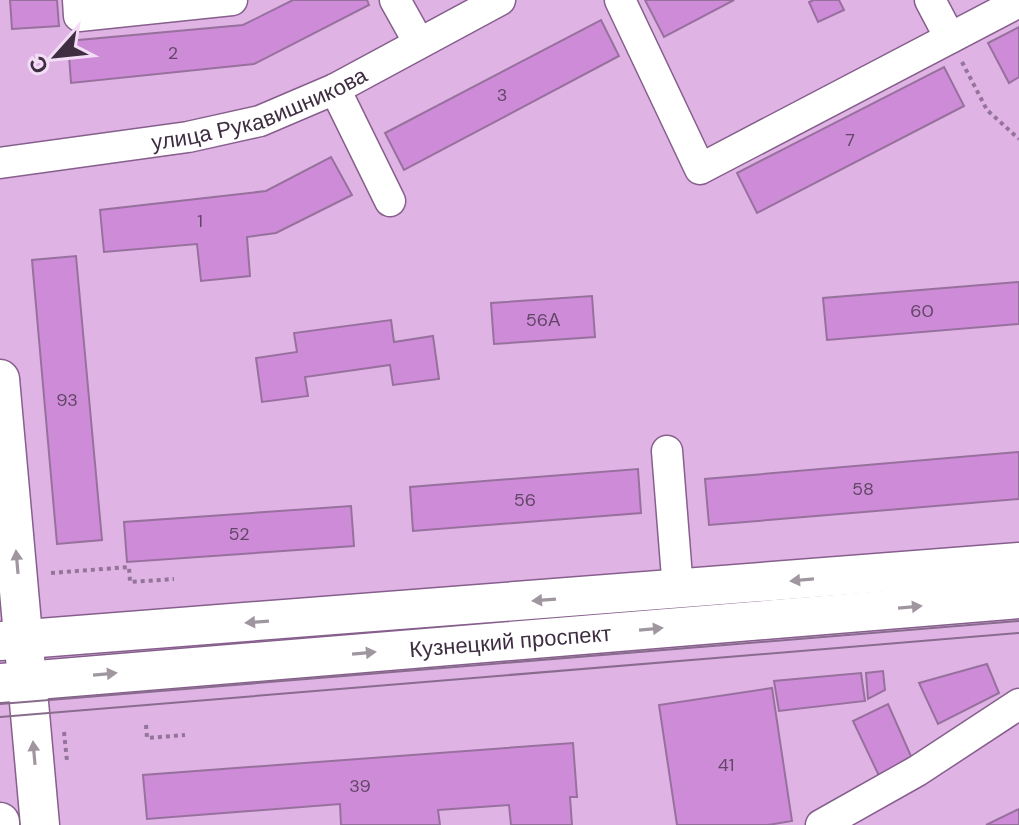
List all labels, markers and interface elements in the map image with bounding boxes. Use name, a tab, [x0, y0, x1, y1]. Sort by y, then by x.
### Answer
north arrow	[16, 16, 96, 96]
house number: 2	[168, 41, 178, 65]
text: С	[22, 51, 55, 79]
street label: улица Рукавишникова	[149, 60, 373, 156]
house number: 3	[497, 83, 507, 107]
house number: 7	[845, 128, 855, 152]
house number: 1	[197, 209, 203, 233]
house number: 60	[910, 299, 934, 323]
house number: 56А	[526, 308, 560, 332]
house number: 93	[56, 388, 78, 412]
house number: 58	[852, 477, 874, 501]
house number: 56	[514, 488, 536, 512]
house number: 52	[228, 522, 250, 546]
one-way arrow	[10, 549, 23, 574]
one-way arrow	[789, 574, 814, 587]
one-way arrow	[531, 594, 556, 607]
one-way arrow	[898, 601, 923, 614]
one-way arrow	[244, 616, 269, 629]
street label: Кузнецкий проспект	[408, 618, 612, 664]
one-way arrow	[639, 622, 664, 635]
one-way arrow	[352, 646, 377, 659]
one-way arrow	[93, 667, 118, 680]
one-way arrow	[27, 740, 40, 765]
house number: 41	[718, 753, 734, 777]
house number: 39	[349, 774, 371, 798]

